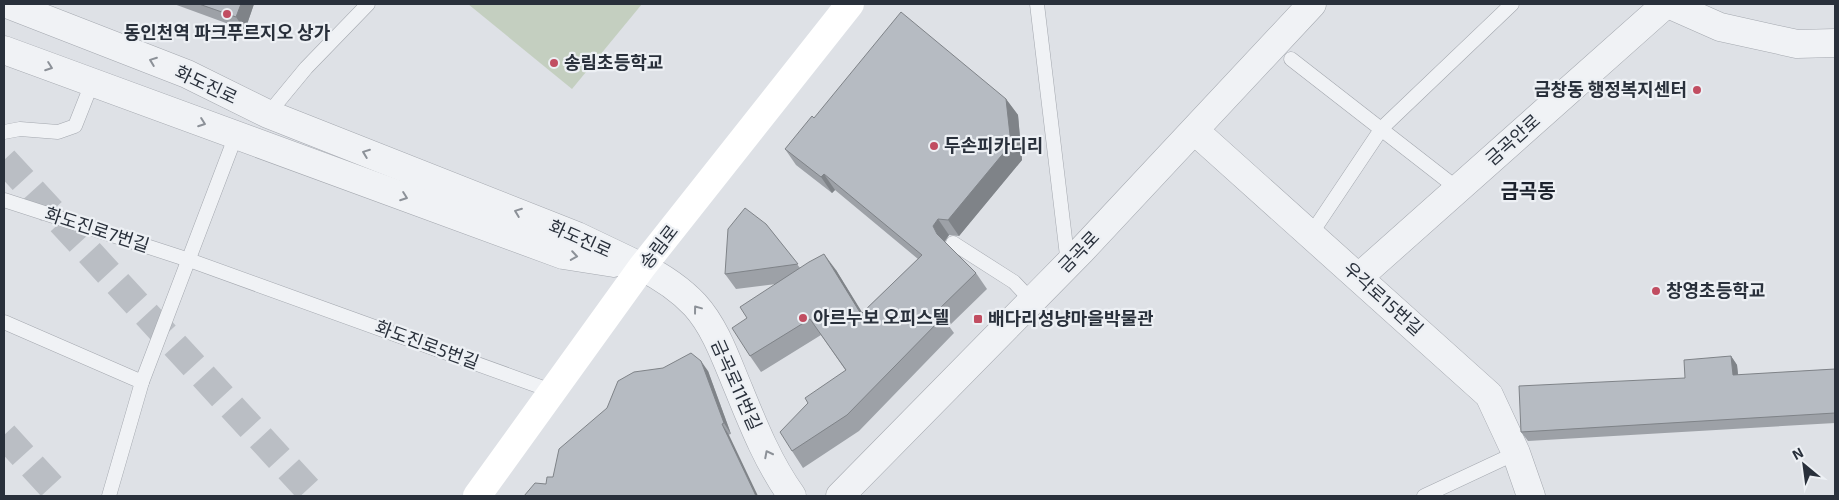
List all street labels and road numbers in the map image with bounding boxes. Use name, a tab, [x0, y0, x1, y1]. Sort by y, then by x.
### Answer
street label: 화도진로	[172, 60, 241, 108]
street label: 금곡안로	[1480, 109, 1544, 170]
street label: 화도진로7번길	[42, 202, 152, 256]
street label: 화도진로	[546, 215, 615, 262]
street label: 송림로	[634, 220, 682, 273]
street label: 금곡로	[1053, 226, 1103, 277]
street label: 우각로15번길	[1339, 257, 1428, 340]
street label: 화도진로5번길	[372, 315, 482, 373]
street label: 금곡로11번길	[707, 336, 767, 433]

